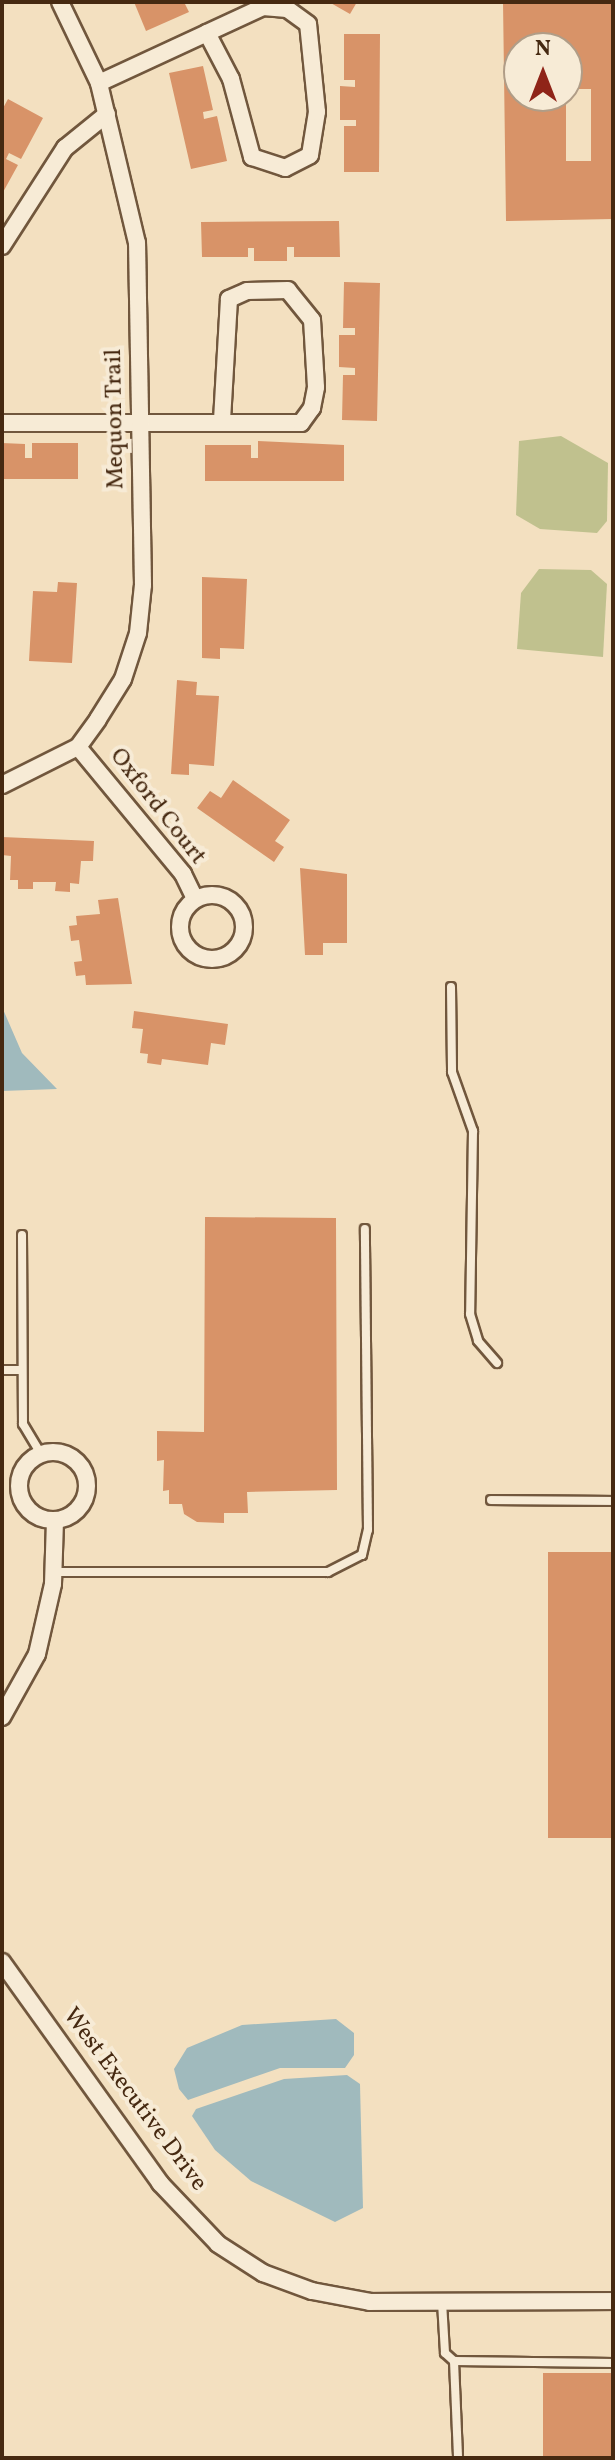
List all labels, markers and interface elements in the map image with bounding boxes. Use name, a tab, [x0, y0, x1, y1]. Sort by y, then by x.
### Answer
north arrow	[503, 32, 583, 112]
text: N	[535, 34, 551, 65]
street label: Mequon Trail	[100, 348, 132, 490]
street label: Oxford Court	[103, 743, 211, 871]
street label: West Executive Drive	[56, 2003, 212, 2197]

